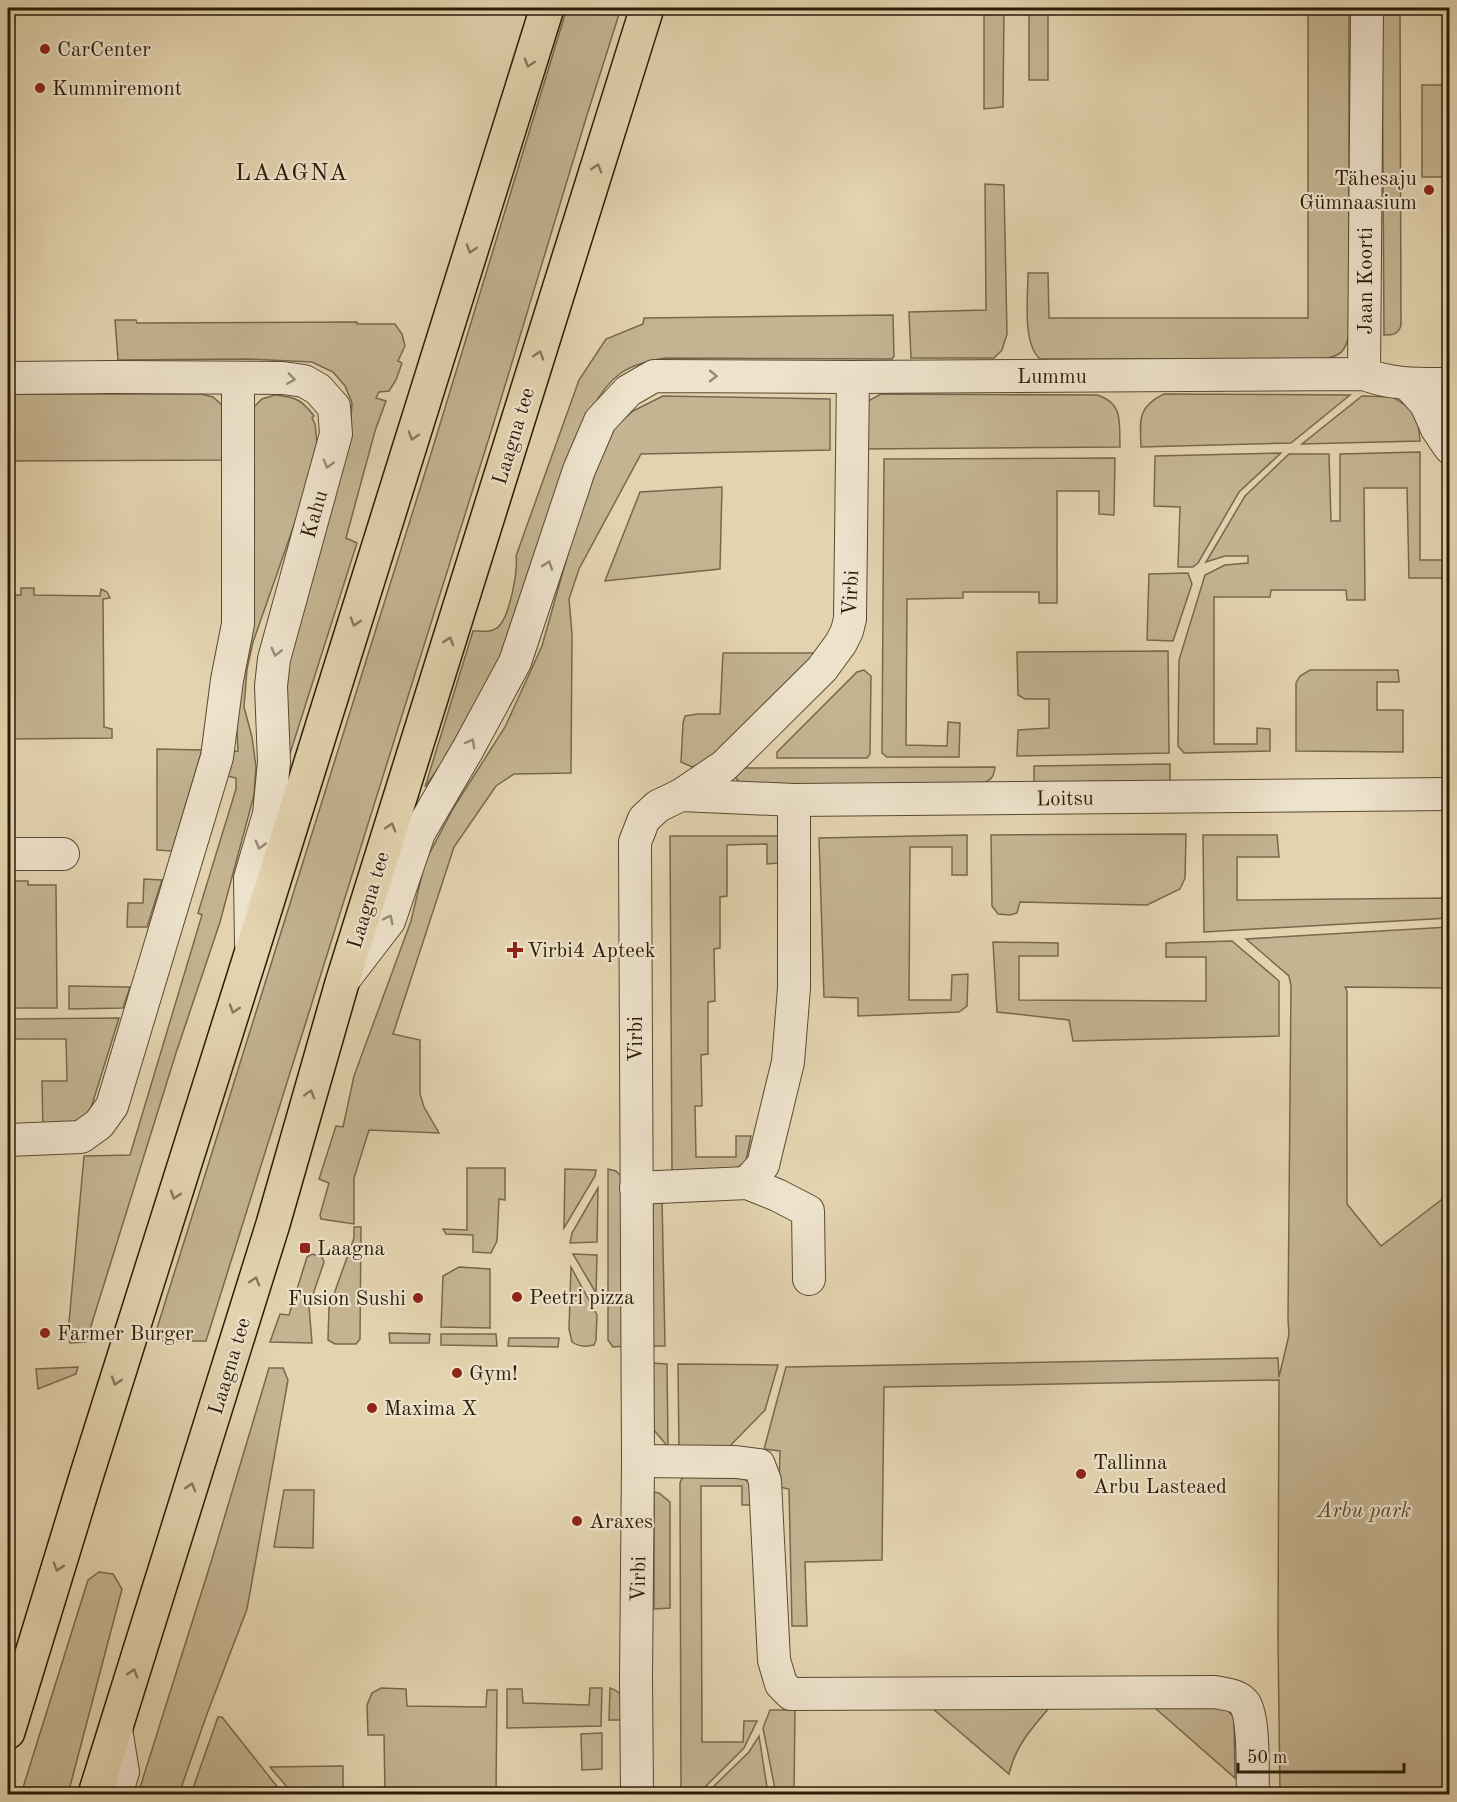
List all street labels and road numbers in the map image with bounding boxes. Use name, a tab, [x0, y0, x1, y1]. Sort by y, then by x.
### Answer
street label: Jaan Koorti	[1356, 227, 1377, 335]
street label: Lummu	[1017, 367, 1087, 388]
street label: Laagna tee	[490, 385, 539, 488]
street label: Kahu	[299, 488, 332, 541]
street label: Virbi	[840, 570, 863, 617]
street label: Loitsu	[1036, 788, 1094, 811]
street label: Laagna tee	[345, 849, 394, 952]
street label: Virbi	[626, 1016, 647, 1062]
street label: Laagna tee	[206, 1315, 255, 1418]
street label: Virbi	[629, 1556, 650, 1602]

